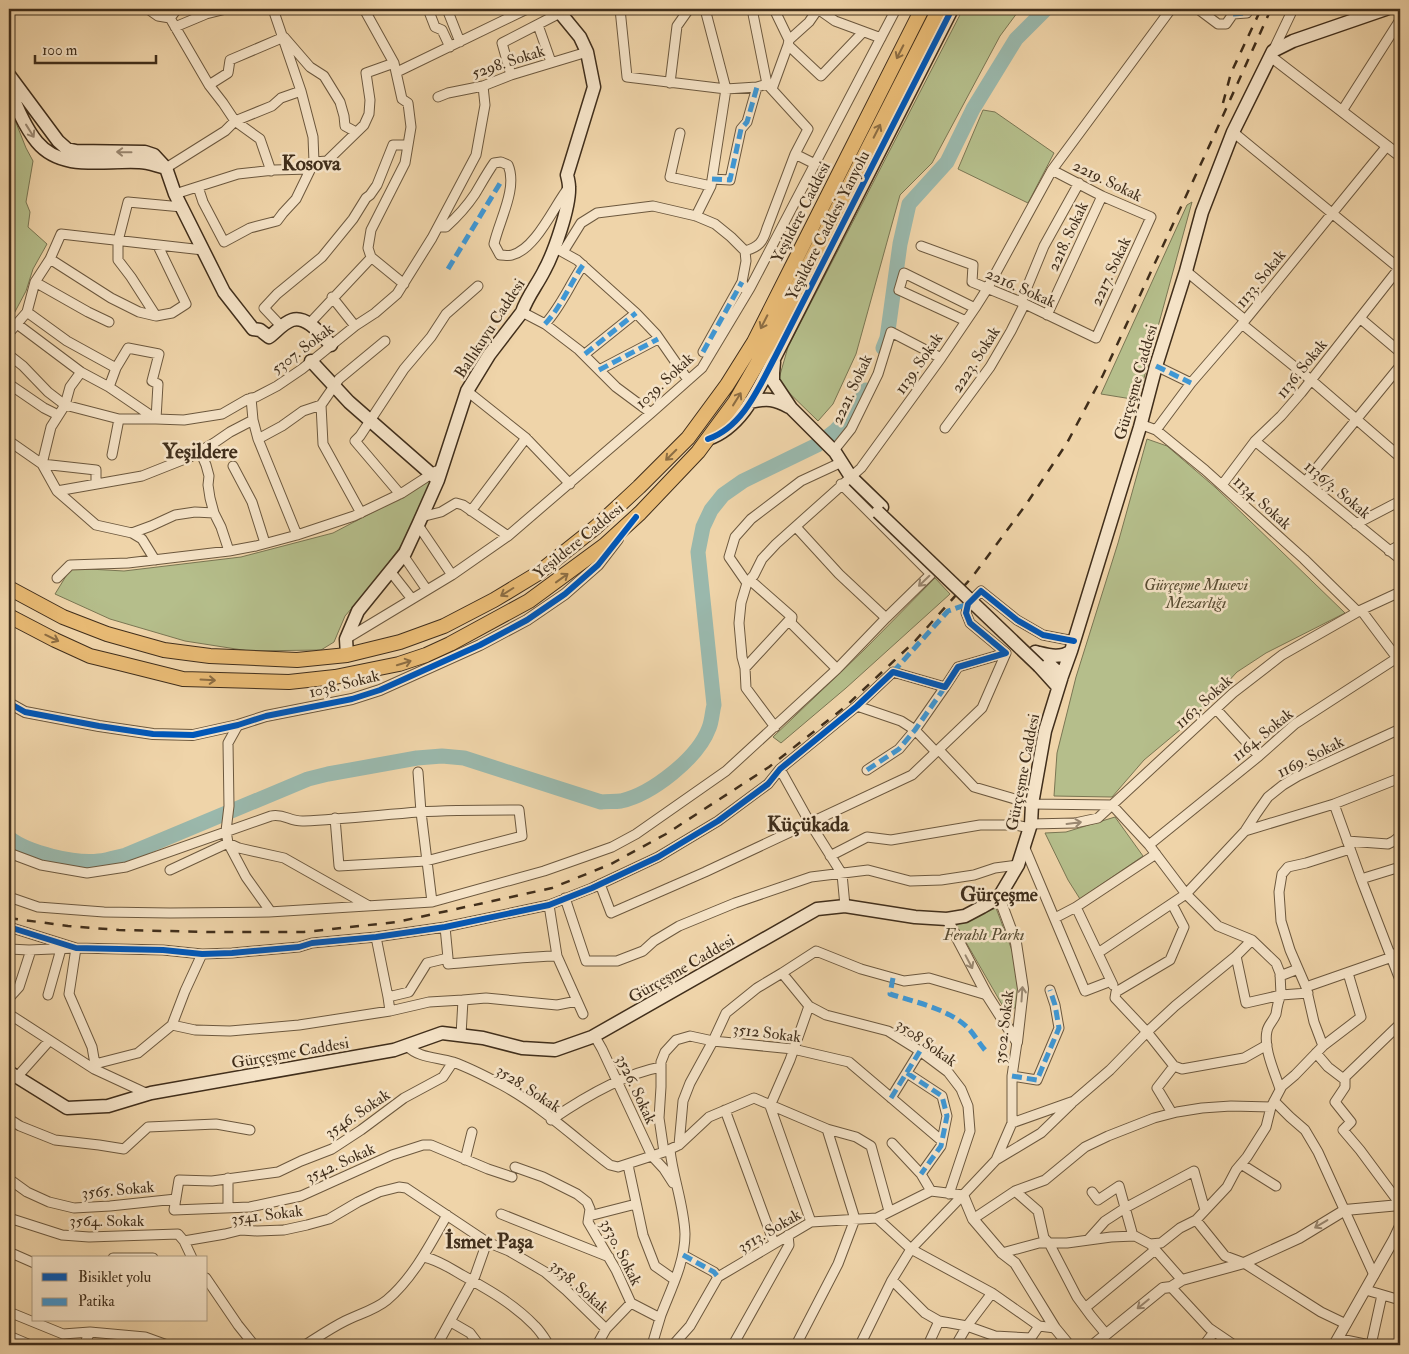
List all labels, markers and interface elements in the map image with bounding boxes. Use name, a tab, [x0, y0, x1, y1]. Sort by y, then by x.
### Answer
scale bar	[35, 32, 156, 64]
text: 100 m	[42, 41, 78, 60]
street label: 5298. Sokak	[469, 41, 548, 83]
one-way arrow	[895, 44, 904, 59]
one-way arrow	[25, 123, 35, 137]
one-way arrow	[873, 124, 882, 139]
one-way arrow	[116, 147, 132, 156]
street label: Yeşildere Caddesi Yanyolu	[781, 147, 874, 304]
district label: Kosova	[281, 150, 342, 177]
street label: 2219. Sokak	[1070, 156, 1146, 206]
street label: Yeşildere Caddesi	[767, 159, 835, 266]
street label: 2218. Sokak	[1043, 198, 1093, 274]
street label: 2217. Sokak	[1086, 234, 1136, 309]
street label: 1133. Sokak	[1231, 245, 1290, 312]
street label: 2216. Sokak	[982, 264, 1059, 312]
street label: Ballıkuyu Caddesi	[450, 275, 529, 382]
one-way arrow	[758, 314, 768, 329]
street label: 5307. Sokak	[267, 319, 338, 379]
street label: 2223. Sokak	[947, 322, 1005, 397]
street label: Gürçeşme Caddesi	[1110, 322, 1162, 442]
street label: 1139. Sokak	[890, 329, 947, 398]
street label: 1136. Sokak	[1272, 335, 1332, 402]
street label: 1039. Sokak	[631, 348, 698, 413]
street label: 2221. Sokak	[827, 351, 877, 428]
one-way arrow	[731, 392, 742, 406]
district label: Yeşildere	[162, 438, 238, 465]
one-way arrow	[665, 448, 677, 461]
street label: 1136/3. Sokak	[1300, 456, 1375, 524]
street label: 1134. Sokak	[1229, 471, 1296, 534]
street label: Yeşildere Caddesi	[529, 498, 628, 583]
one-way arrow	[554, 573, 568, 583]
one-way arrow	[918, 575, 930, 587]
park label: Gürçeşme Musevi Mezarlığı	[1144, 575, 1249, 613]
one-way arrow	[500, 588, 514, 598]
one-way arrow	[44, 634, 59, 643]
one-way arrow	[395, 657, 411, 667]
street label: 1038. Sokak	[307, 665, 382, 702]
street label: 1163. Sokak	[1171, 671, 1237, 733]
one-way arrow	[200, 675, 216, 684]
street label: 1164. Sokak	[1228, 704, 1298, 766]
street label: Gürçeşme Caddesi	[1002, 712, 1044, 833]
street label: 1169. Sokak	[1274, 731, 1348, 782]
district label: Küçükada	[767, 811, 850, 838]
one-way arrow	[1066, 818, 1082, 828]
district label: Gürçeşme	[960, 883, 1038, 907]
park label: Ferahlı Parkı	[943, 925, 1024, 945]
street label: Gürçeşme Caddesi	[625, 930, 738, 1007]
one-way arrow	[965, 955, 975, 969]
one-way arrow	[1018, 986, 1027, 1002]
street label: 3502. Sokak	[990, 989, 1018, 1065]
street label: 3508 Sokak	[892, 1014, 961, 1071]
street label: 3512 Sokak	[732, 1019, 803, 1047]
street label: Gürçeşme Caddesi	[230, 1033, 351, 1073]
street label: 3526. Sokak	[611, 1052, 661, 1128]
street label: 3528. Sokak	[492, 1060, 565, 1117]
street label: 3546. Sokak	[321, 1085, 394, 1143]
street label: 3542. Sokak	[302, 1139, 379, 1187]
street label: 3565. Sokak	[81, 1177, 156, 1203]
street label: 3541. Sokak	[230, 1201, 304, 1229]
street label: 3513. Sokak	[734, 1205, 805, 1257]
street label: 3564. Sokak	[70, 1211, 145, 1231]
street label: 3530. Sokak	[596, 1216, 647, 1289]
one-way arrow	[1314, 1220, 1328, 1230]
district label: İsmet Paşa	[445, 1228, 534, 1255]
legend	[32, 1256, 208, 1322]
street label: 3538. Sokak	[546, 1256, 613, 1318]
text: Bisiklet yolu	[78, 1268, 152, 1287]
text: Patika	[78, 1292, 115, 1311]
one-way arrow	[1137, 1299, 1150, 1310]

